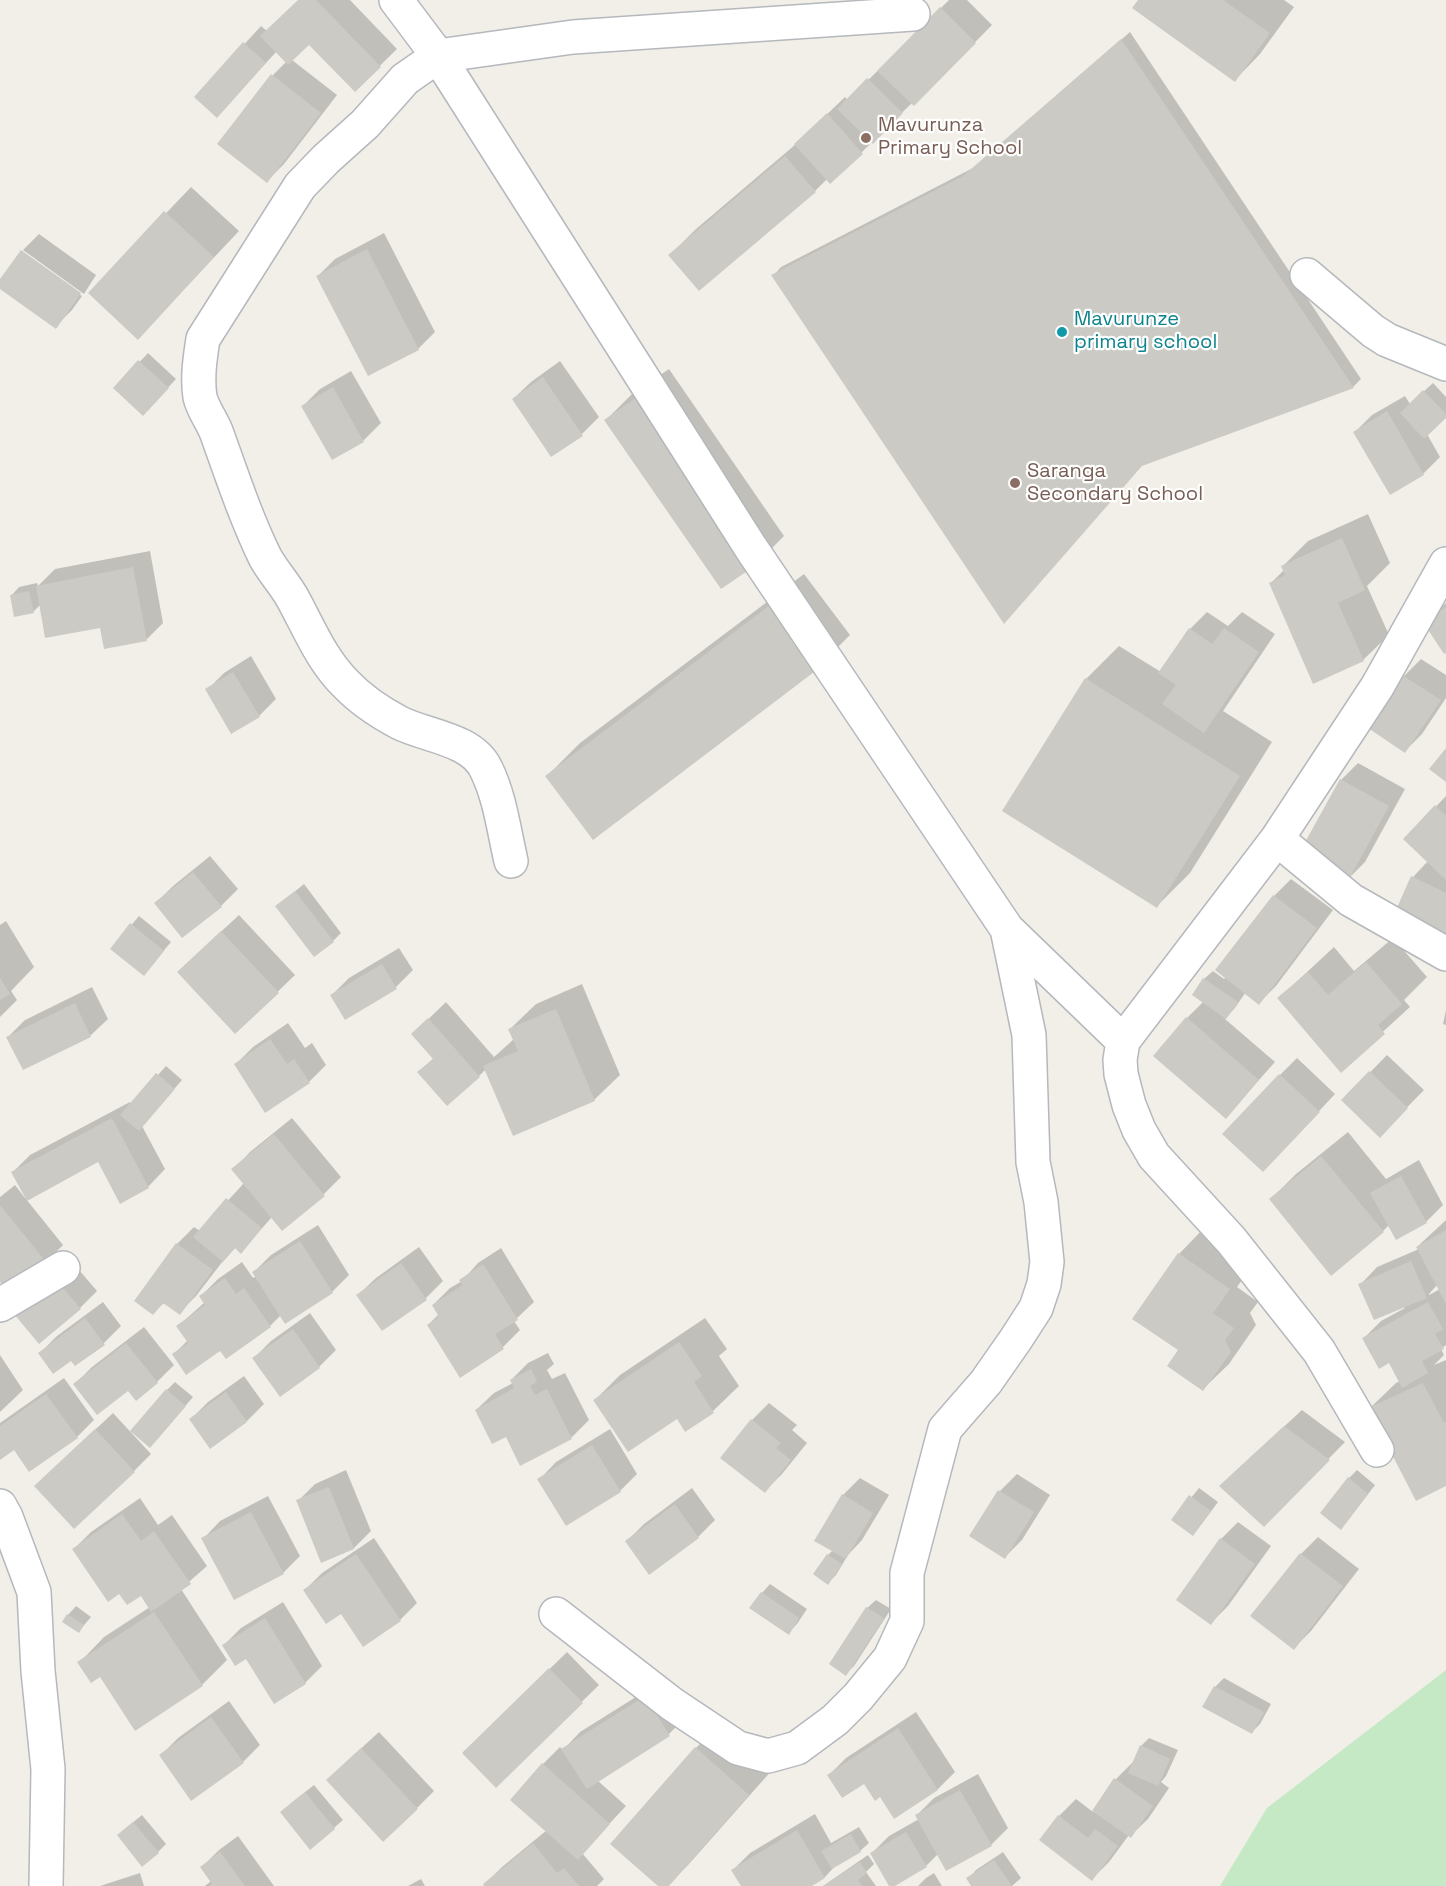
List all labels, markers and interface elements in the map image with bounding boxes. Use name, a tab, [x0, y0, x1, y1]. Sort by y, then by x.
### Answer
place label: Mavurunza Primary School	[878, 114, 1022, 161]
marker: Mavurunza Primary School	[859, 131, 873, 145]
place label: Mavurunze primary school	[1074, 308, 1217, 355]
marker: Mavurunze primary school	[1055, 325, 1069, 339]
place label: Saranga Secondary School	[1027, 460, 1203, 507]
marker: Saranga Secondary School	[1008, 476, 1022, 490]

